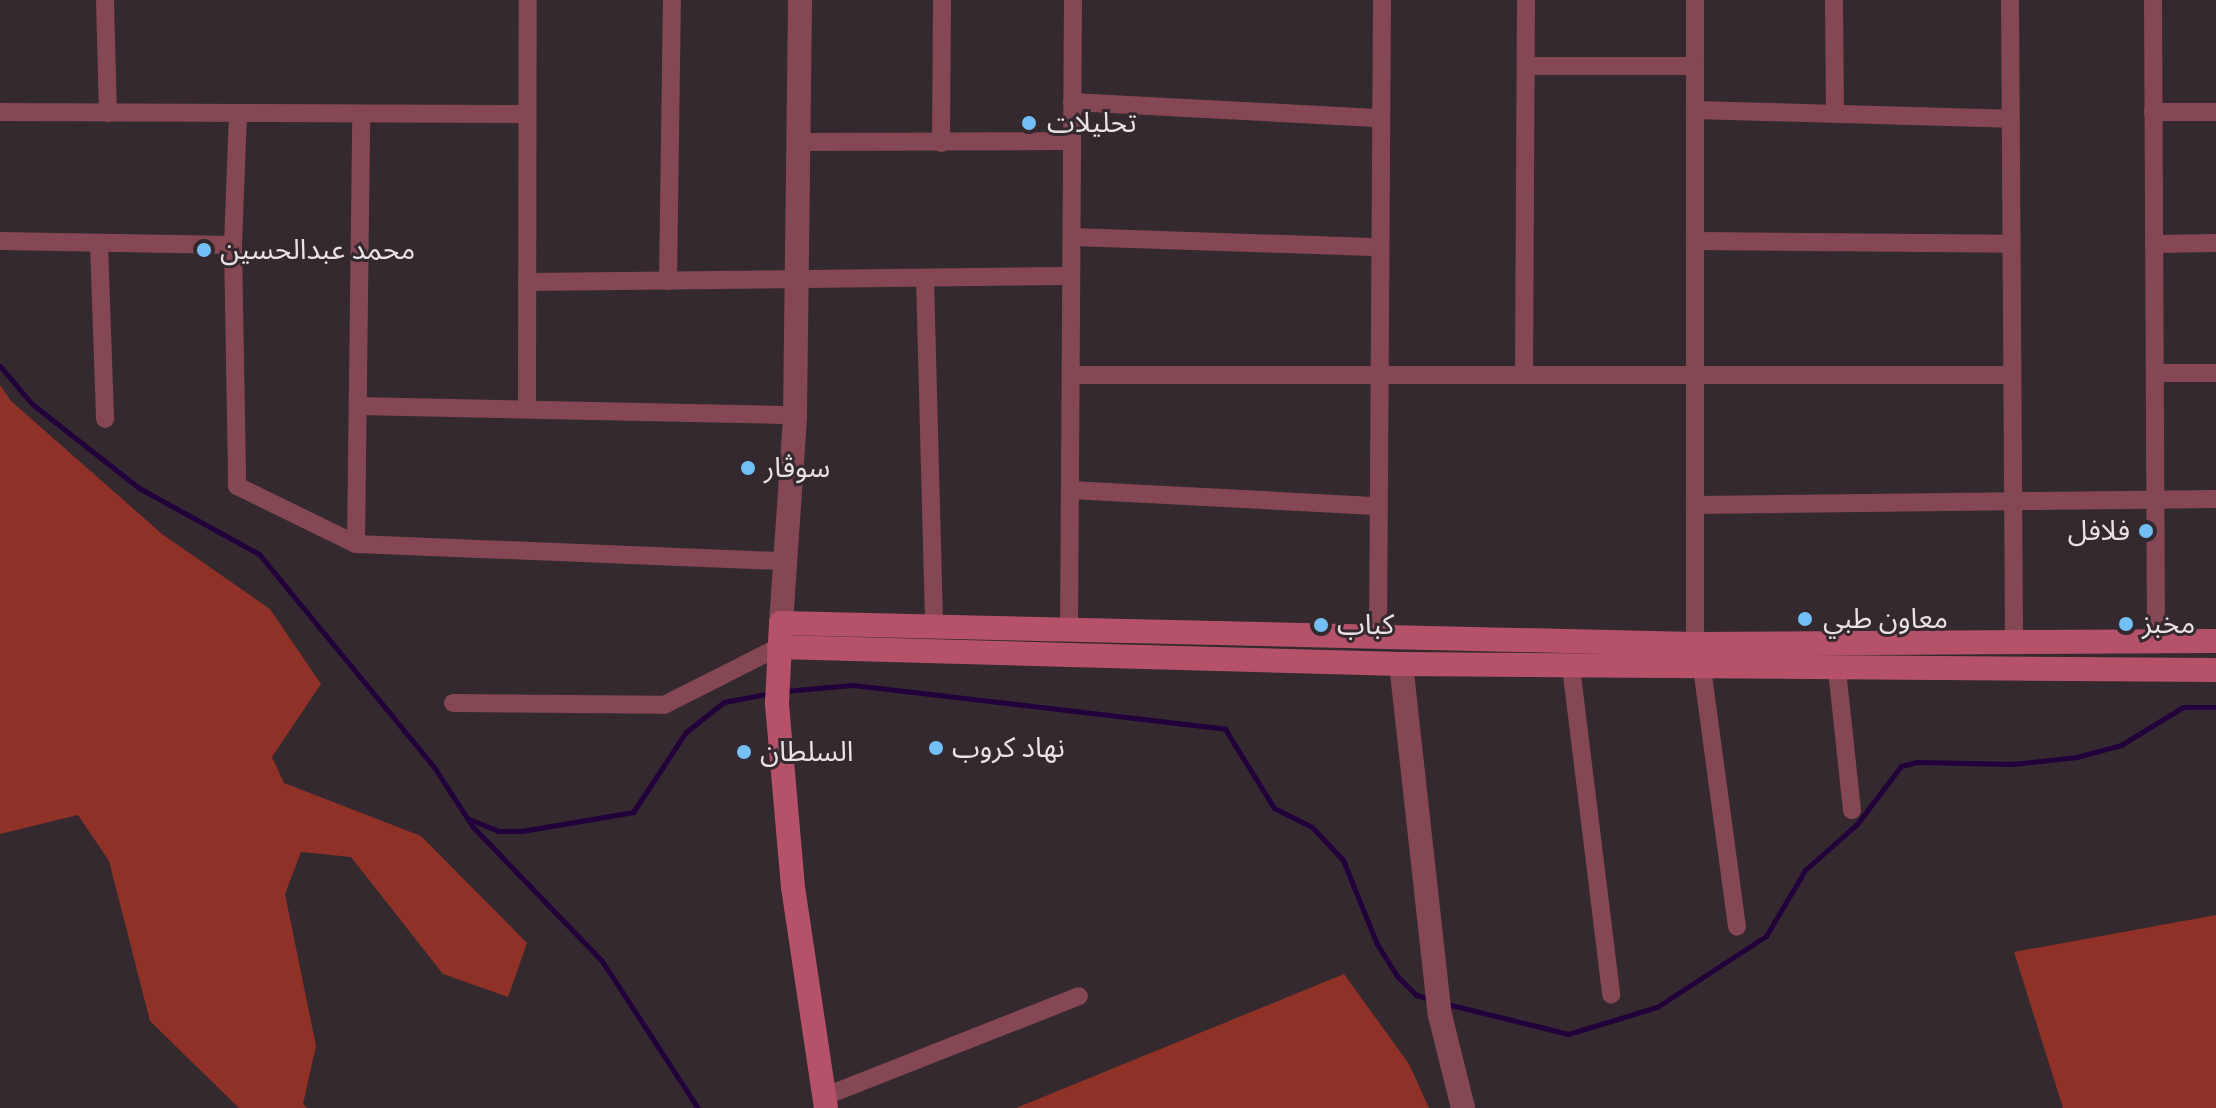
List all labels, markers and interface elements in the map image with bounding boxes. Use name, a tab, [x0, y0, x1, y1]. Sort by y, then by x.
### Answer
place label: تحلیلات	[1047, 106, 1137, 140]
marker: تحلیلات	[1018, 112, 1040, 134]
place label: محمد عبدالحسين	[220, 233, 415, 267]
marker: محمد عبدالحسين	[195, 241, 213, 259]
place label: سوڤار	[764, 451, 830, 485]
marker: سوڤار	[739, 459, 757, 477]
place label: فلافل	[2068, 514, 2130, 548]
marker: فلافل	[2137, 522, 2155, 540]
place label: معاون طبي	[1823, 602, 1948, 636]
place label: مخبز	[2142, 607, 2195, 641]
place label: كباب	[1337, 608, 1394, 642]
marker: معاون طبي	[1794, 608, 1816, 630]
marker: مخبز	[2117, 615, 2135, 633]
marker: كباب	[1312, 616, 1330, 634]
place label: نهاد كروب	[952, 731, 1065, 765]
place label: السلطان	[760, 735, 853, 769]
marker: نهاد كروب	[927, 739, 945, 757]
marker: السلطان	[735, 743, 753, 761]

